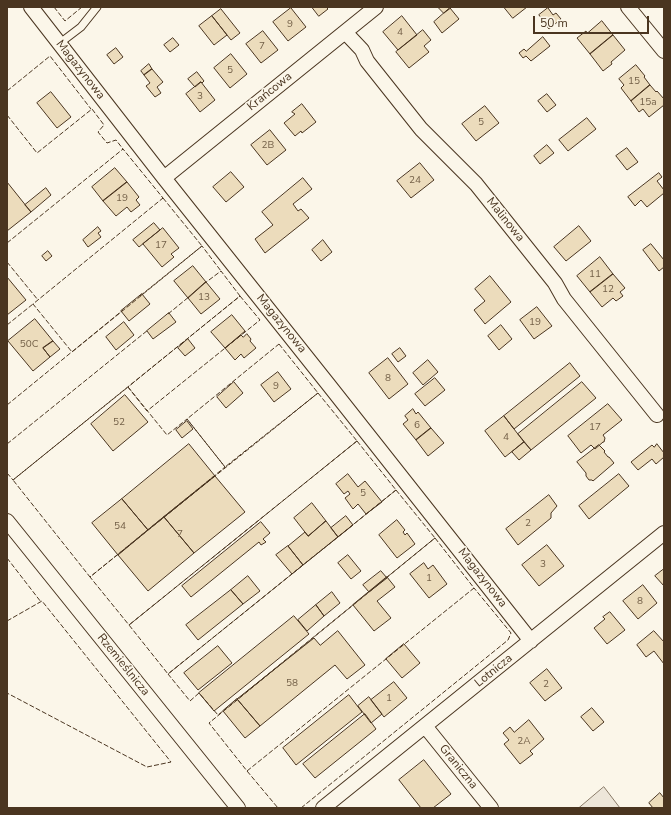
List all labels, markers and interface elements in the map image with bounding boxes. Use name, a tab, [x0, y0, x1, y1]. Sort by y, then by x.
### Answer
scale bar	[535, 8, 651, 34]
text: 50 m	[540, 15, 568, 31]
house number: 9	[287, 19, 293, 31]
house number: 4	[397, 27, 403, 39]
street label: Magazynowa	[52, 37, 108, 103]
house number: 7	[259, 41, 265, 53]
house number: 5	[227, 65, 233, 77]
street label: Krańcowa	[245, 70, 295, 114]
house number: 15	[628, 76, 640, 88]
house number: 3	[197, 91, 203, 103]
house number: 15a	[639, 97, 657, 109]
house number: 5	[478, 117, 484, 129]
house number: 2B	[262, 140, 274, 152]
house number: 24	[409, 175, 421, 187]
house number: 19	[116, 193, 128, 205]
street label: Malinowa	[483, 195, 527, 245]
house number: 17	[155, 240, 167, 252]
house number: 11	[589, 269, 601, 281]
house number: 12	[602, 284, 614, 296]
house number: 13	[198, 292, 210, 304]
street label: Magazynowa	[253, 292, 309, 356]
house number: 19	[529, 317, 541, 329]
house number: 50C	[20, 339, 38, 351]
house number: 8	[385, 373, 391, 385]
house number: 9	[273, 381, 279, 393]
house number: 52	[113, 417, 125, 429]
house number: 6	[414, 420, 420, 432]
house number: 17	[589, 422, 601, 434]
house number: 4	[503, 432, 509, 444]
house number: 5	[360, 488, 366, 500]
house number: 2	[525, 518, 531, 530]
house number: 54	[114, 521, 126, 533]
house number: 7	[177, 529, 183, 541]
street label: Magazynowa	[454, 545, 510, 611]
house number: 3	[540, 559, 546, 571]
house number: 1	[426, 573, 432, 585]
house number: 8	[637, 596, 643, 608]
street label: Rzemieślnicza	[94, 631, 152, 699]
street label: Lotnicza	[472, 651, 516, 691]
house number: 58	[286, 678, 298, 690]
house number: 2	[543, 679, 549, 691]
house number: 1	[386, 693, 392, 705]
house number: 2A	[517, 736, 531, 748]
street label: Graniczna	[436, 742, 480, 792]

